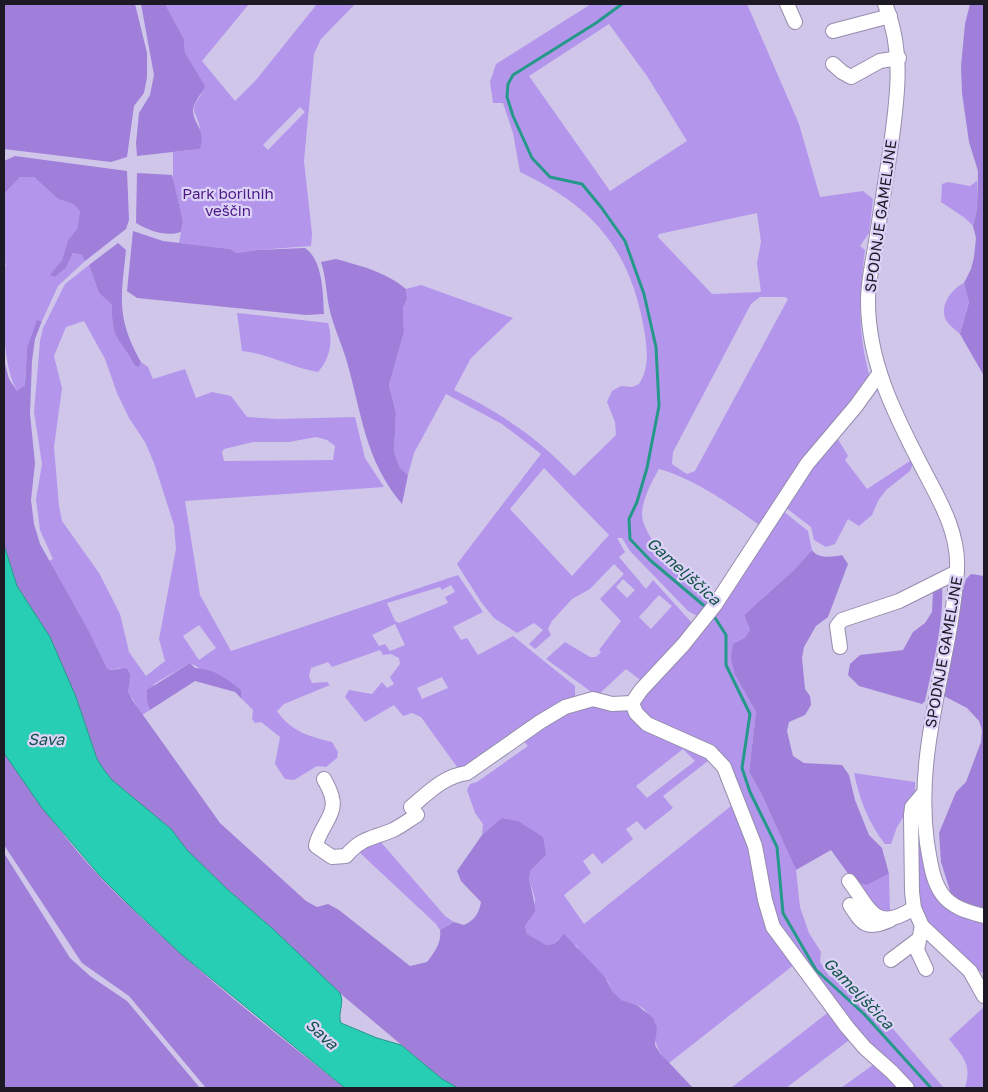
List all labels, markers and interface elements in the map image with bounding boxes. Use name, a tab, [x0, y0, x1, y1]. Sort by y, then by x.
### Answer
street label: SPODNJE GAMELJNE	[860, 139, 900, 293]
park label: Park borilnih veščin	[182, 184, 274, 219]
water label: Gameljščica	[643, 533, 726, 610]
street label: SPODNJE GAMELJNE	[921, 575, 965, 729]
water label: Sava	[28, 729, 65, 749]
water label: Gameljščica	[820, 953, 899, 1034]
water label: Sava	[302, 1014, 343, 1054]

